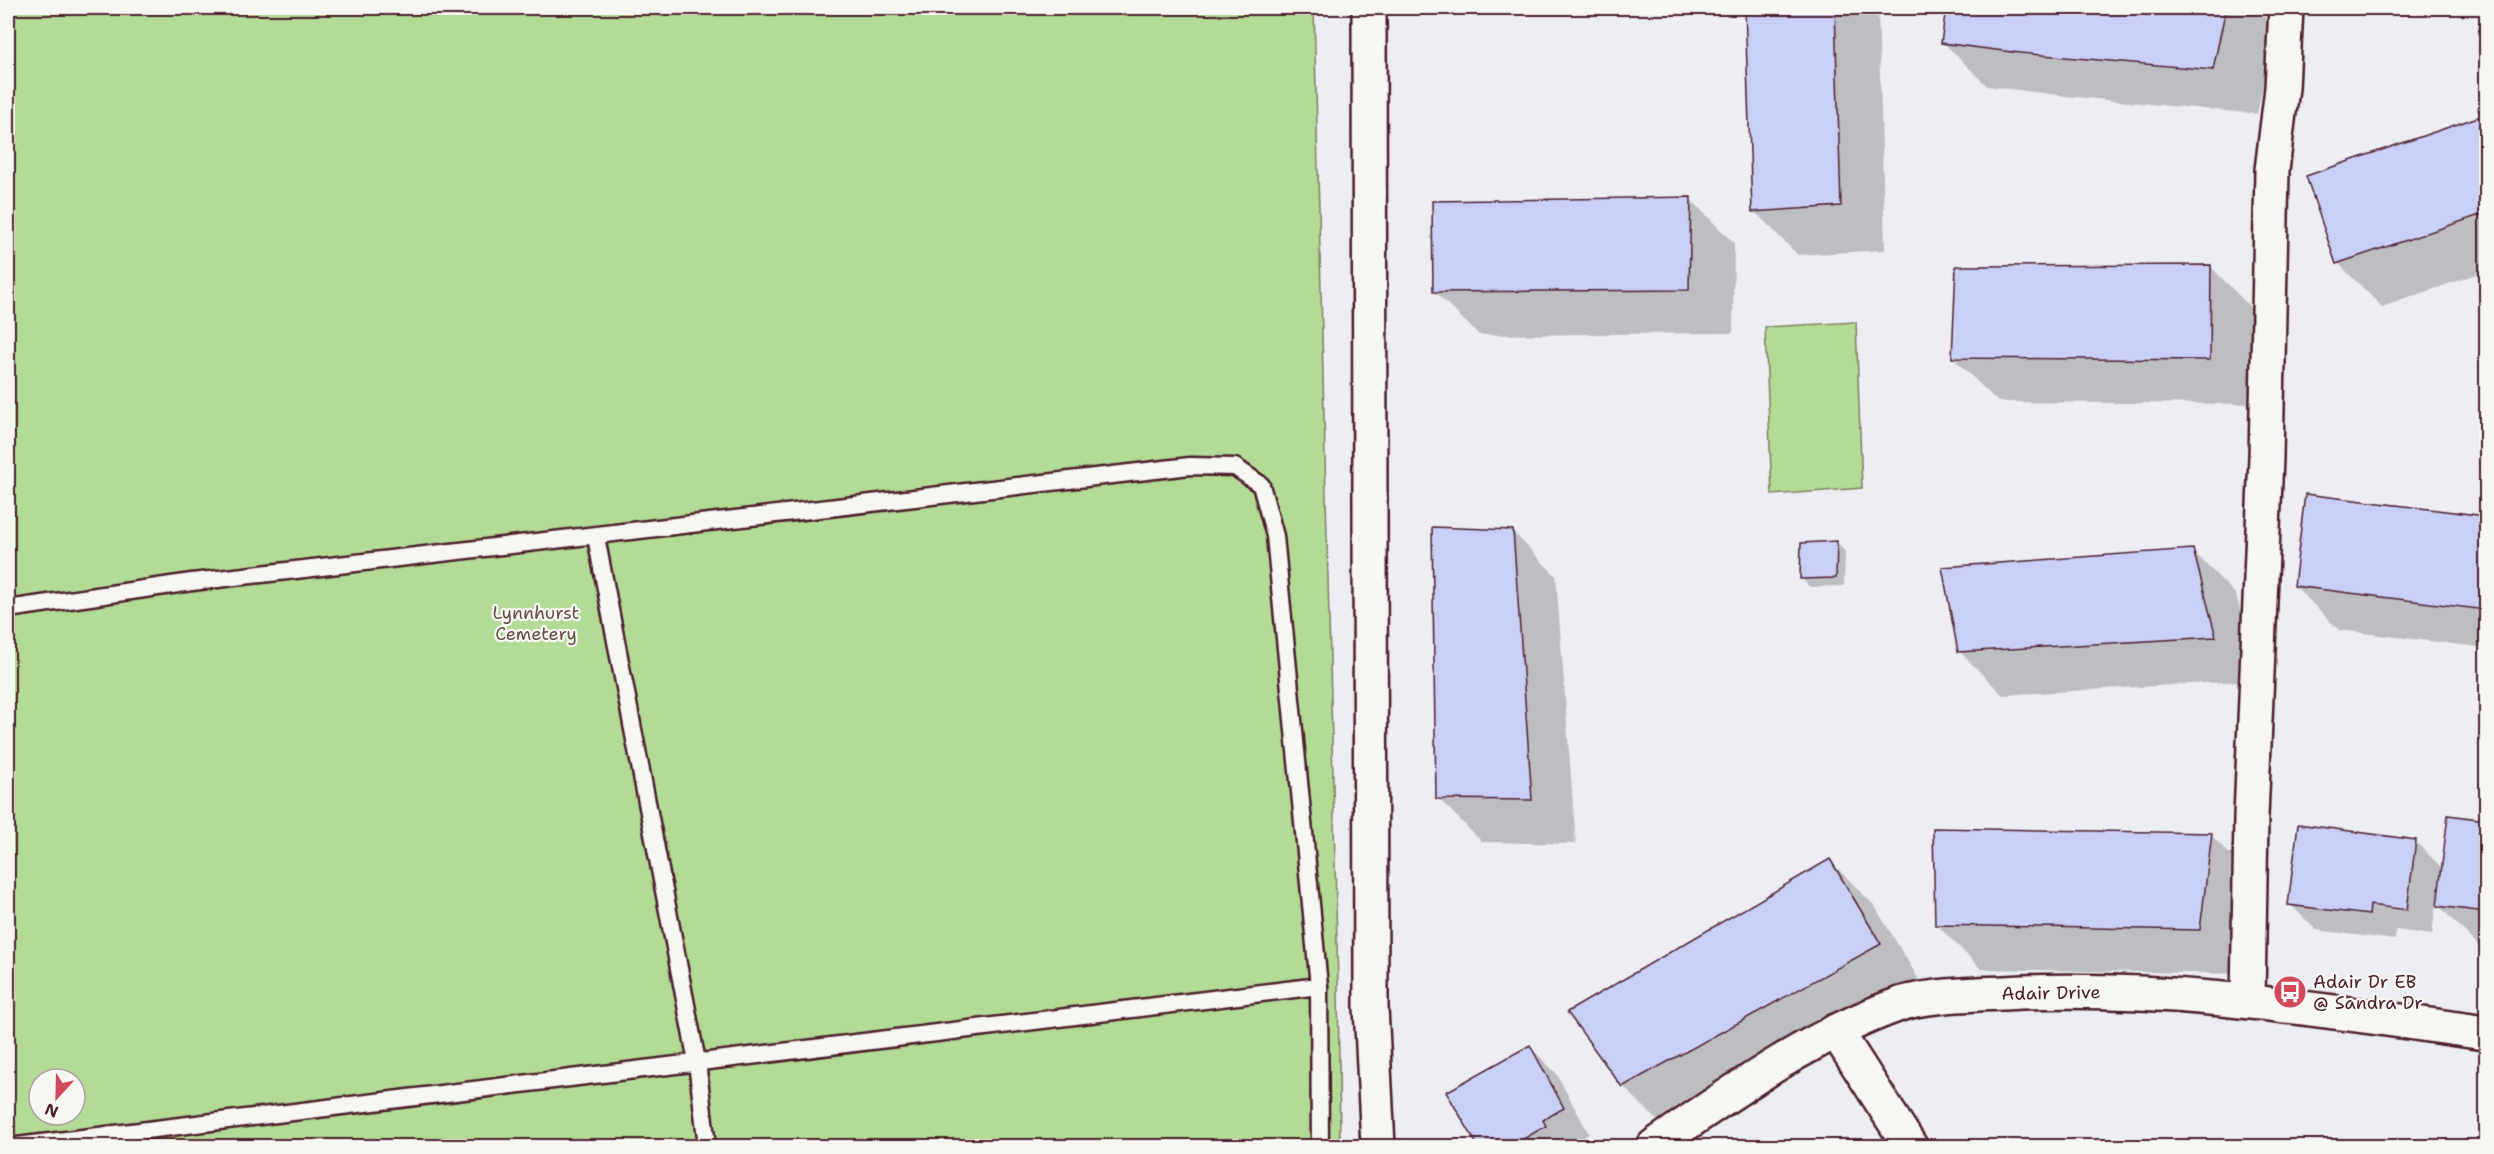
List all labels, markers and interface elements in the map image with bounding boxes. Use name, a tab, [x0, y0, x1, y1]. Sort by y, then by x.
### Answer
park label: Lynnhurst Cemetery	[493, 601, 580, 646]
place label: Adair Dr EB @ Sandra Dr	[2313, 970, 2423, 1015]
bus stop icon: Adair Dr EB @ Sandra Dr	[2272, 974, 2308, 1010]
street label: Adair Drive	[2001, 980, 2101, 1006]
north arrow	[27, 1067, 87, 1127]
text: N	[42, 1098, 61, 1123]

